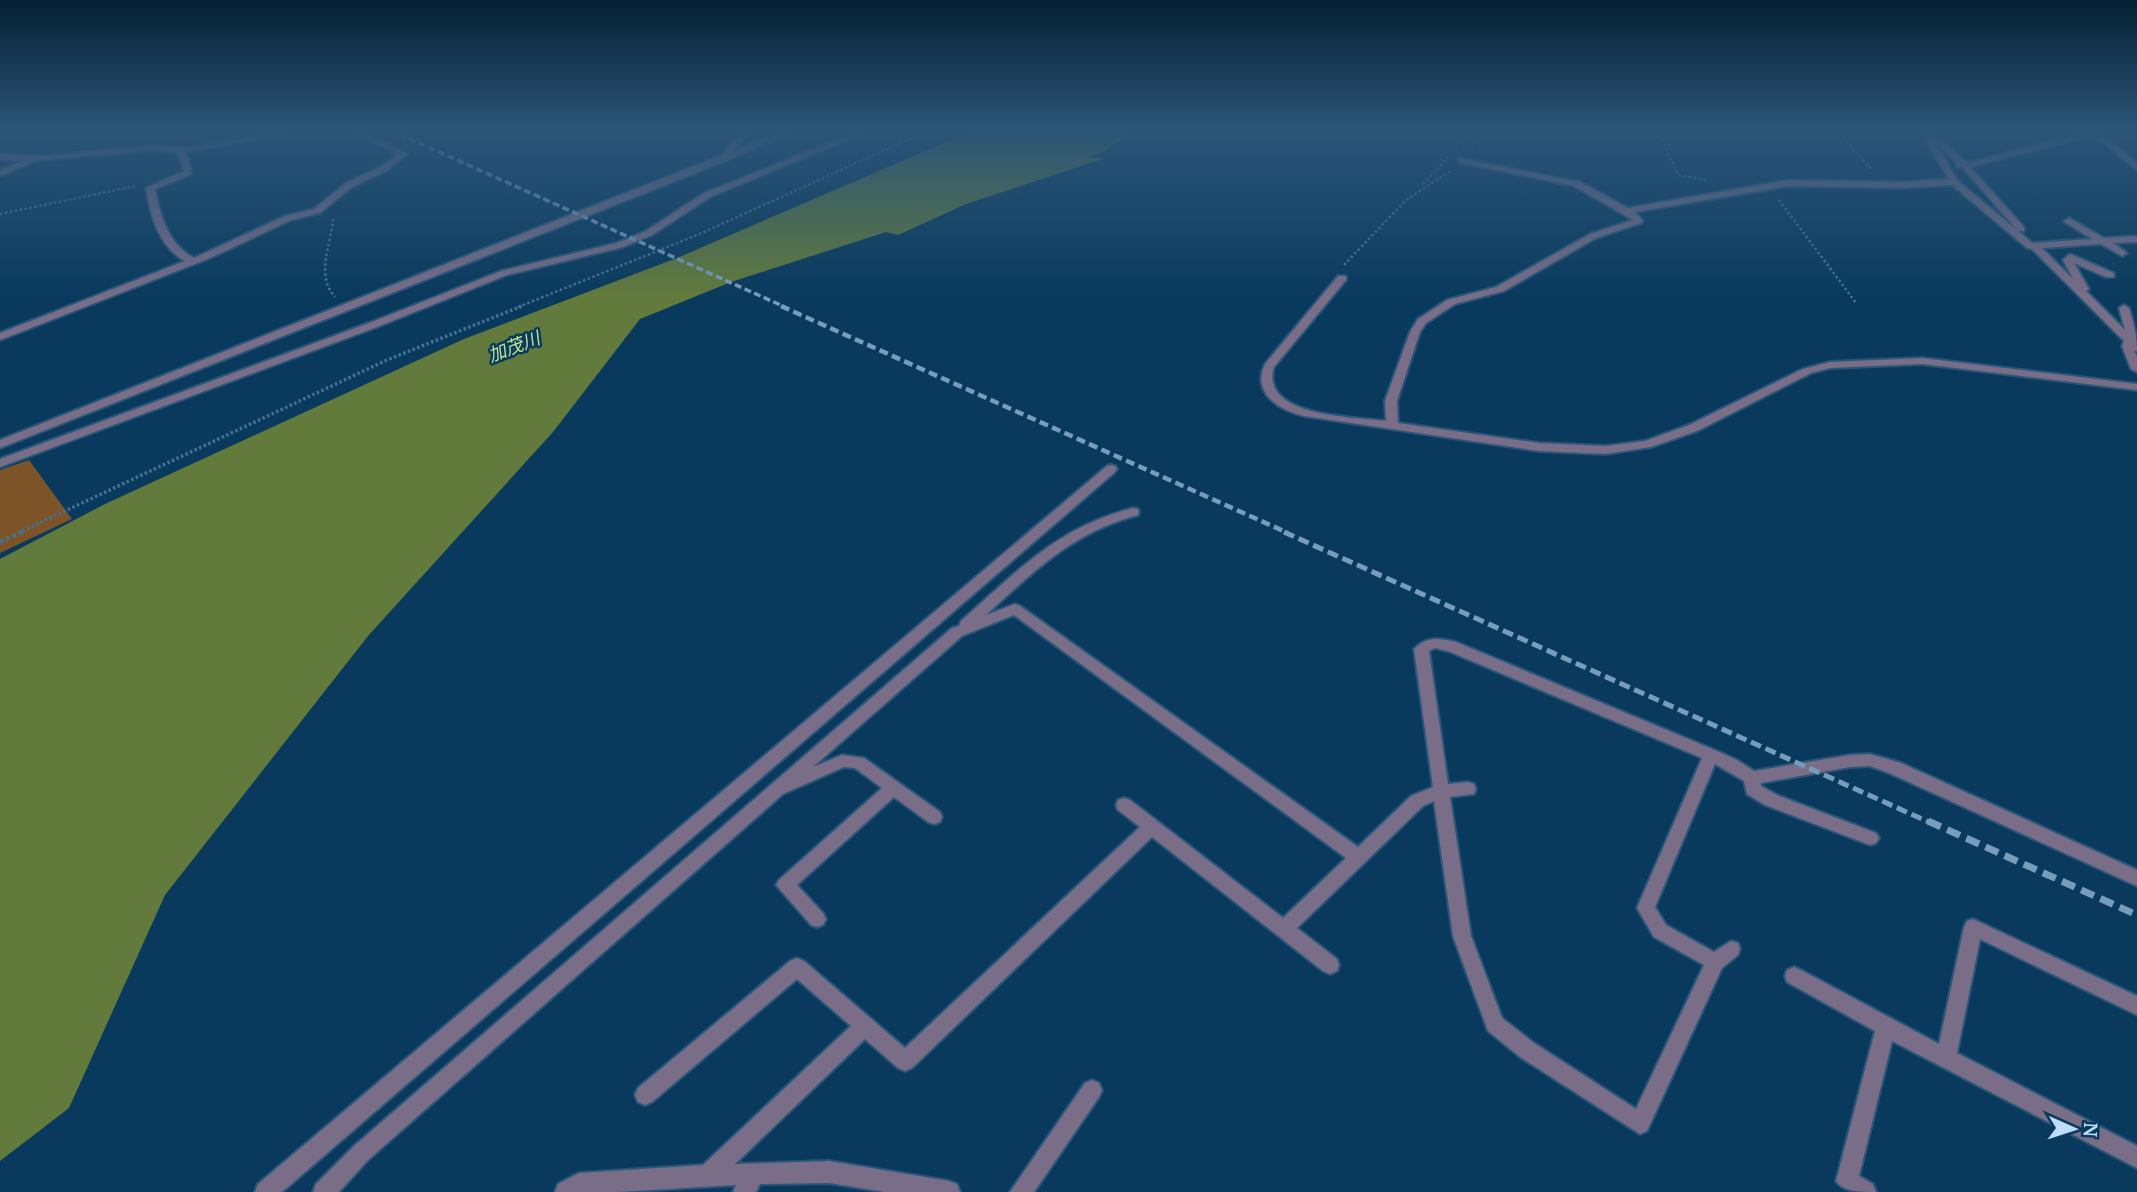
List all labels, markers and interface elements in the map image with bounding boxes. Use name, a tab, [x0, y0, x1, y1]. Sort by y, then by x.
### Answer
water label: 加茂川	[484, 324, 545, 367]
north arrow	[2039, 1094, 2109, 1164]
text: N	[2079, 1122, 2104, 1138]

